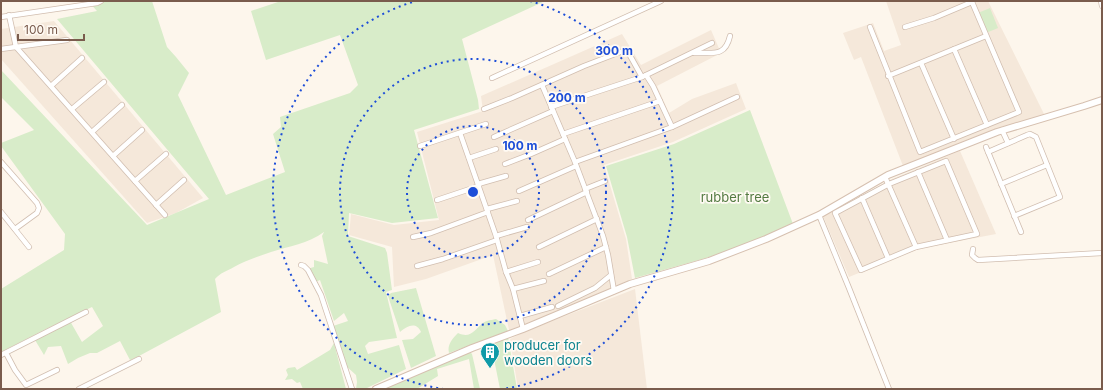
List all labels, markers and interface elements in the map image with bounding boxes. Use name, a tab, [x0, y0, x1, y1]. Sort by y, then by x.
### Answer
scale bar	[18, 16, 84, 42]
text: 100 m	[24, 22, 58, 37]
text: 300 m	[595, 43, 633, 58]
text: 200 m	[548, 90, 586, 105]
text: 100 m	[502, 138, 538, 153]
centre of rings	[466, 185, 480, 199]
park label: rubber tree	[701, 189, 769, 205]
place label: producer for wooden doors	[504, 337, 592, 368]
building icon: producer for wooden doors	[479, 341, 501, 369]

